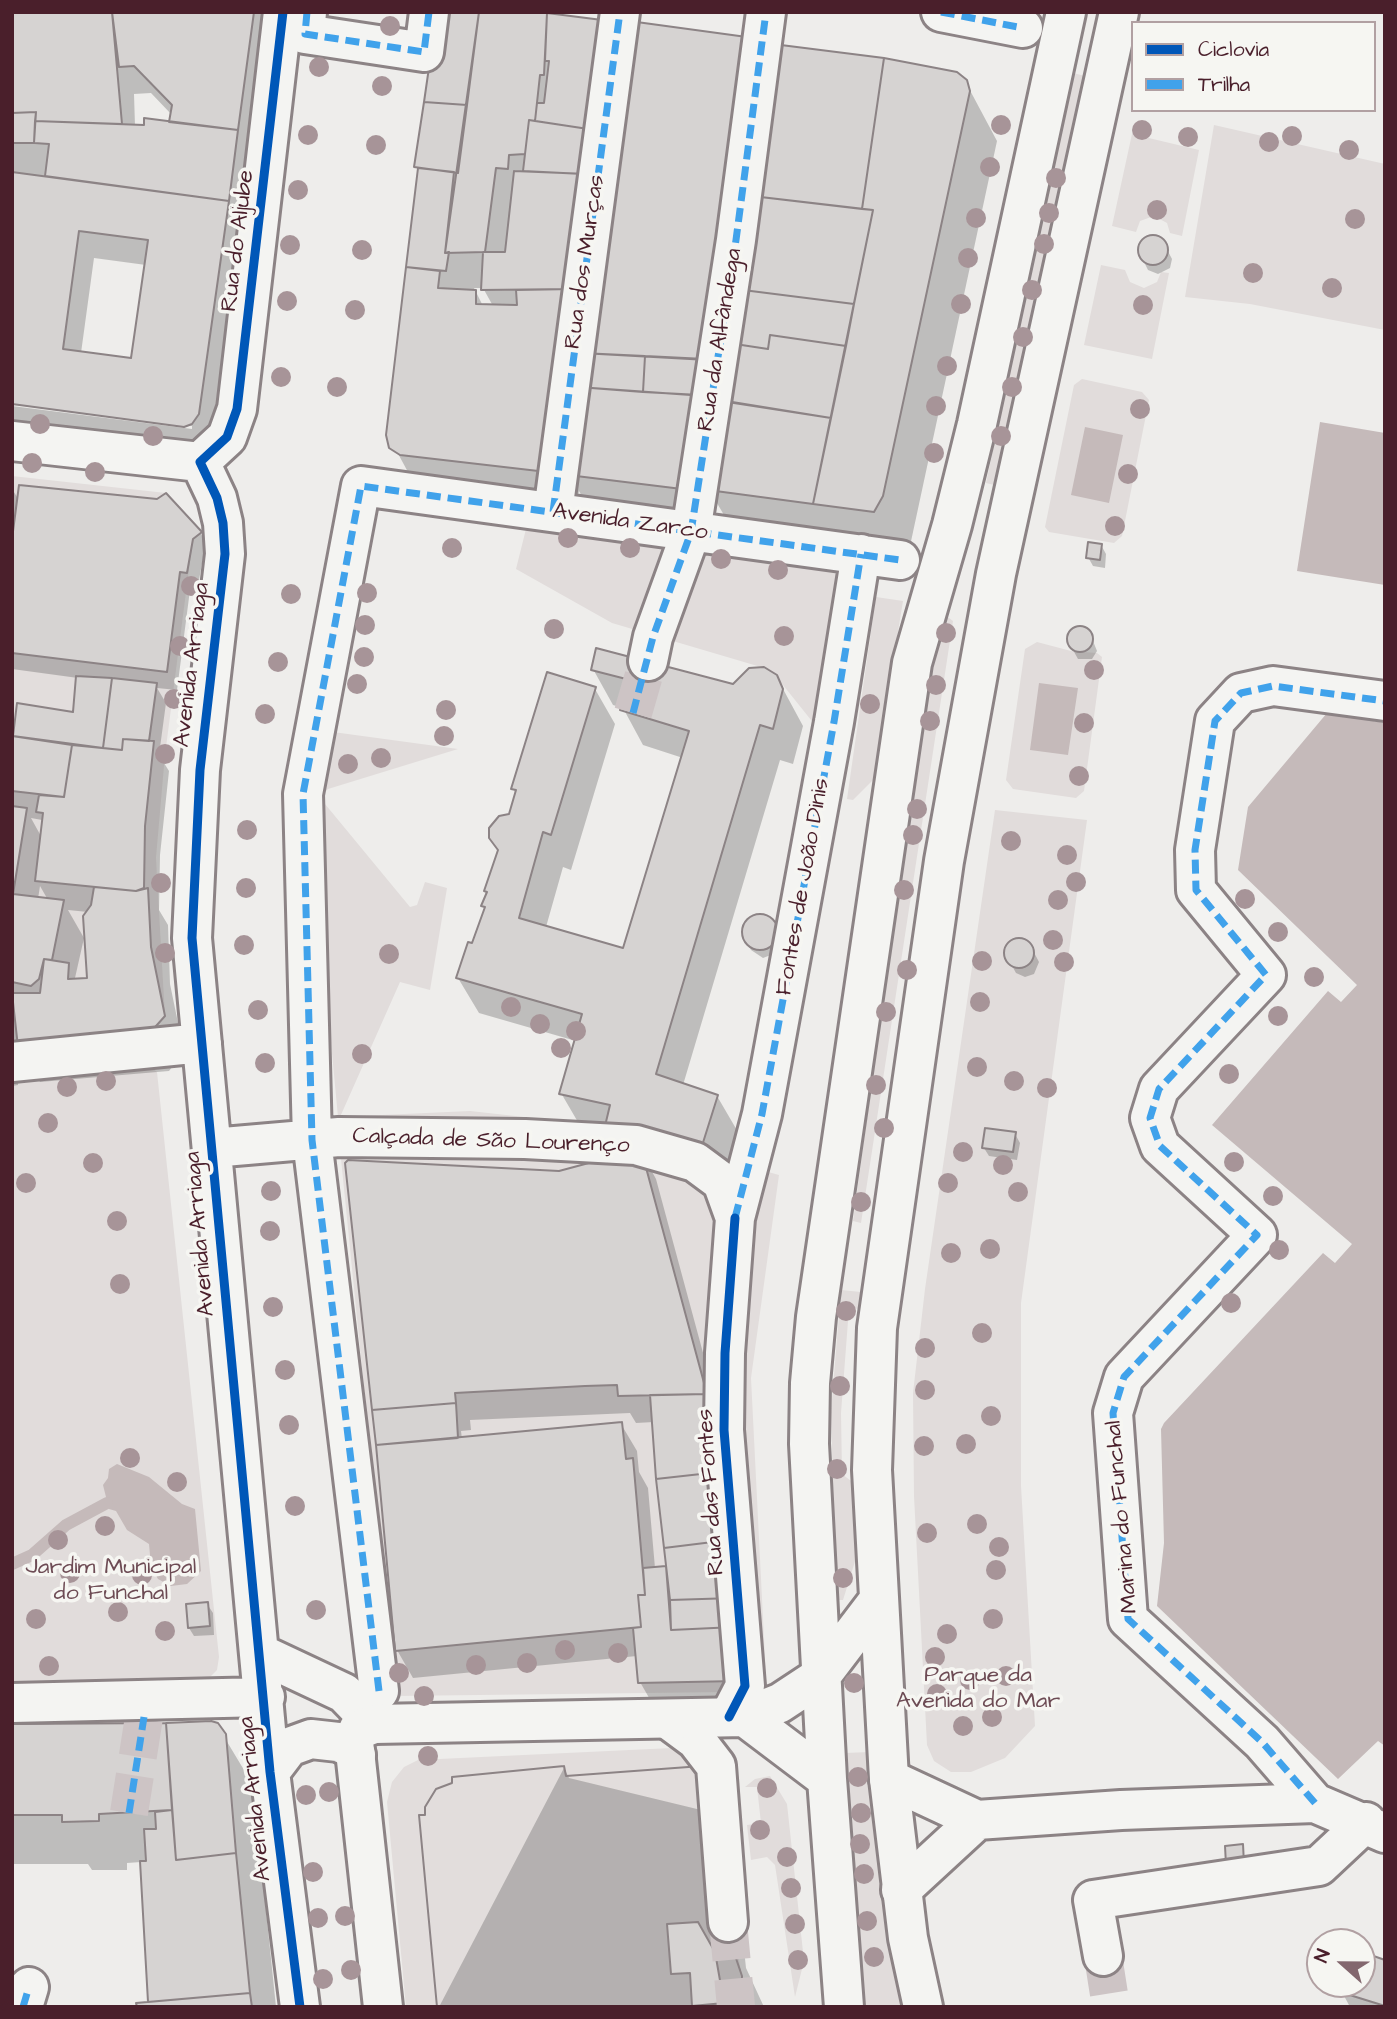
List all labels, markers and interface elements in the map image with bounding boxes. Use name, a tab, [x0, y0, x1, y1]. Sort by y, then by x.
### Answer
legend	[1131, 21, 1376, 112]
text: Ciclovia	[1198, 35, 1269, 64]
text: Trilha	[1198, 70, 1250, 99]
street label: Rua do Aljube	[217, 169, 261, 313]
street label: Rua dos Murças	[560, 173, 612, 351]
street label: Rua da Alfândega	[693, 247, 749, 433]
street label: Avenida Zarco	[550, 498, 710, 548]
street label: Avenida Arriaga	[169, 581, 217, 749]
street label: Fontes de João Dinis	[771, 776, 837, 998]
street label: Calçada de São Lourenço	[352, 1123, 630, 1161]
street label: Avenida Arriaga	[180, 1150, 222, 1318]
street label: Rua das Fontes	[692, 1408, 732, 1576]
street label: Marina do Funchal	[1101, 1419, 1145, 1615]
park label: Jardim Municipal do Funchal	[26, 1554, 196, 1608]
park label: Parque da Avenida do Mar	[896, 1662, 1060, 1716]
street label: Avenida Arriaga	[234, 1715, 278, 1883]
north arrow	[1306, 1928, 1376, 1998]
text: N	[1308, 1946, 1338, 1966]

